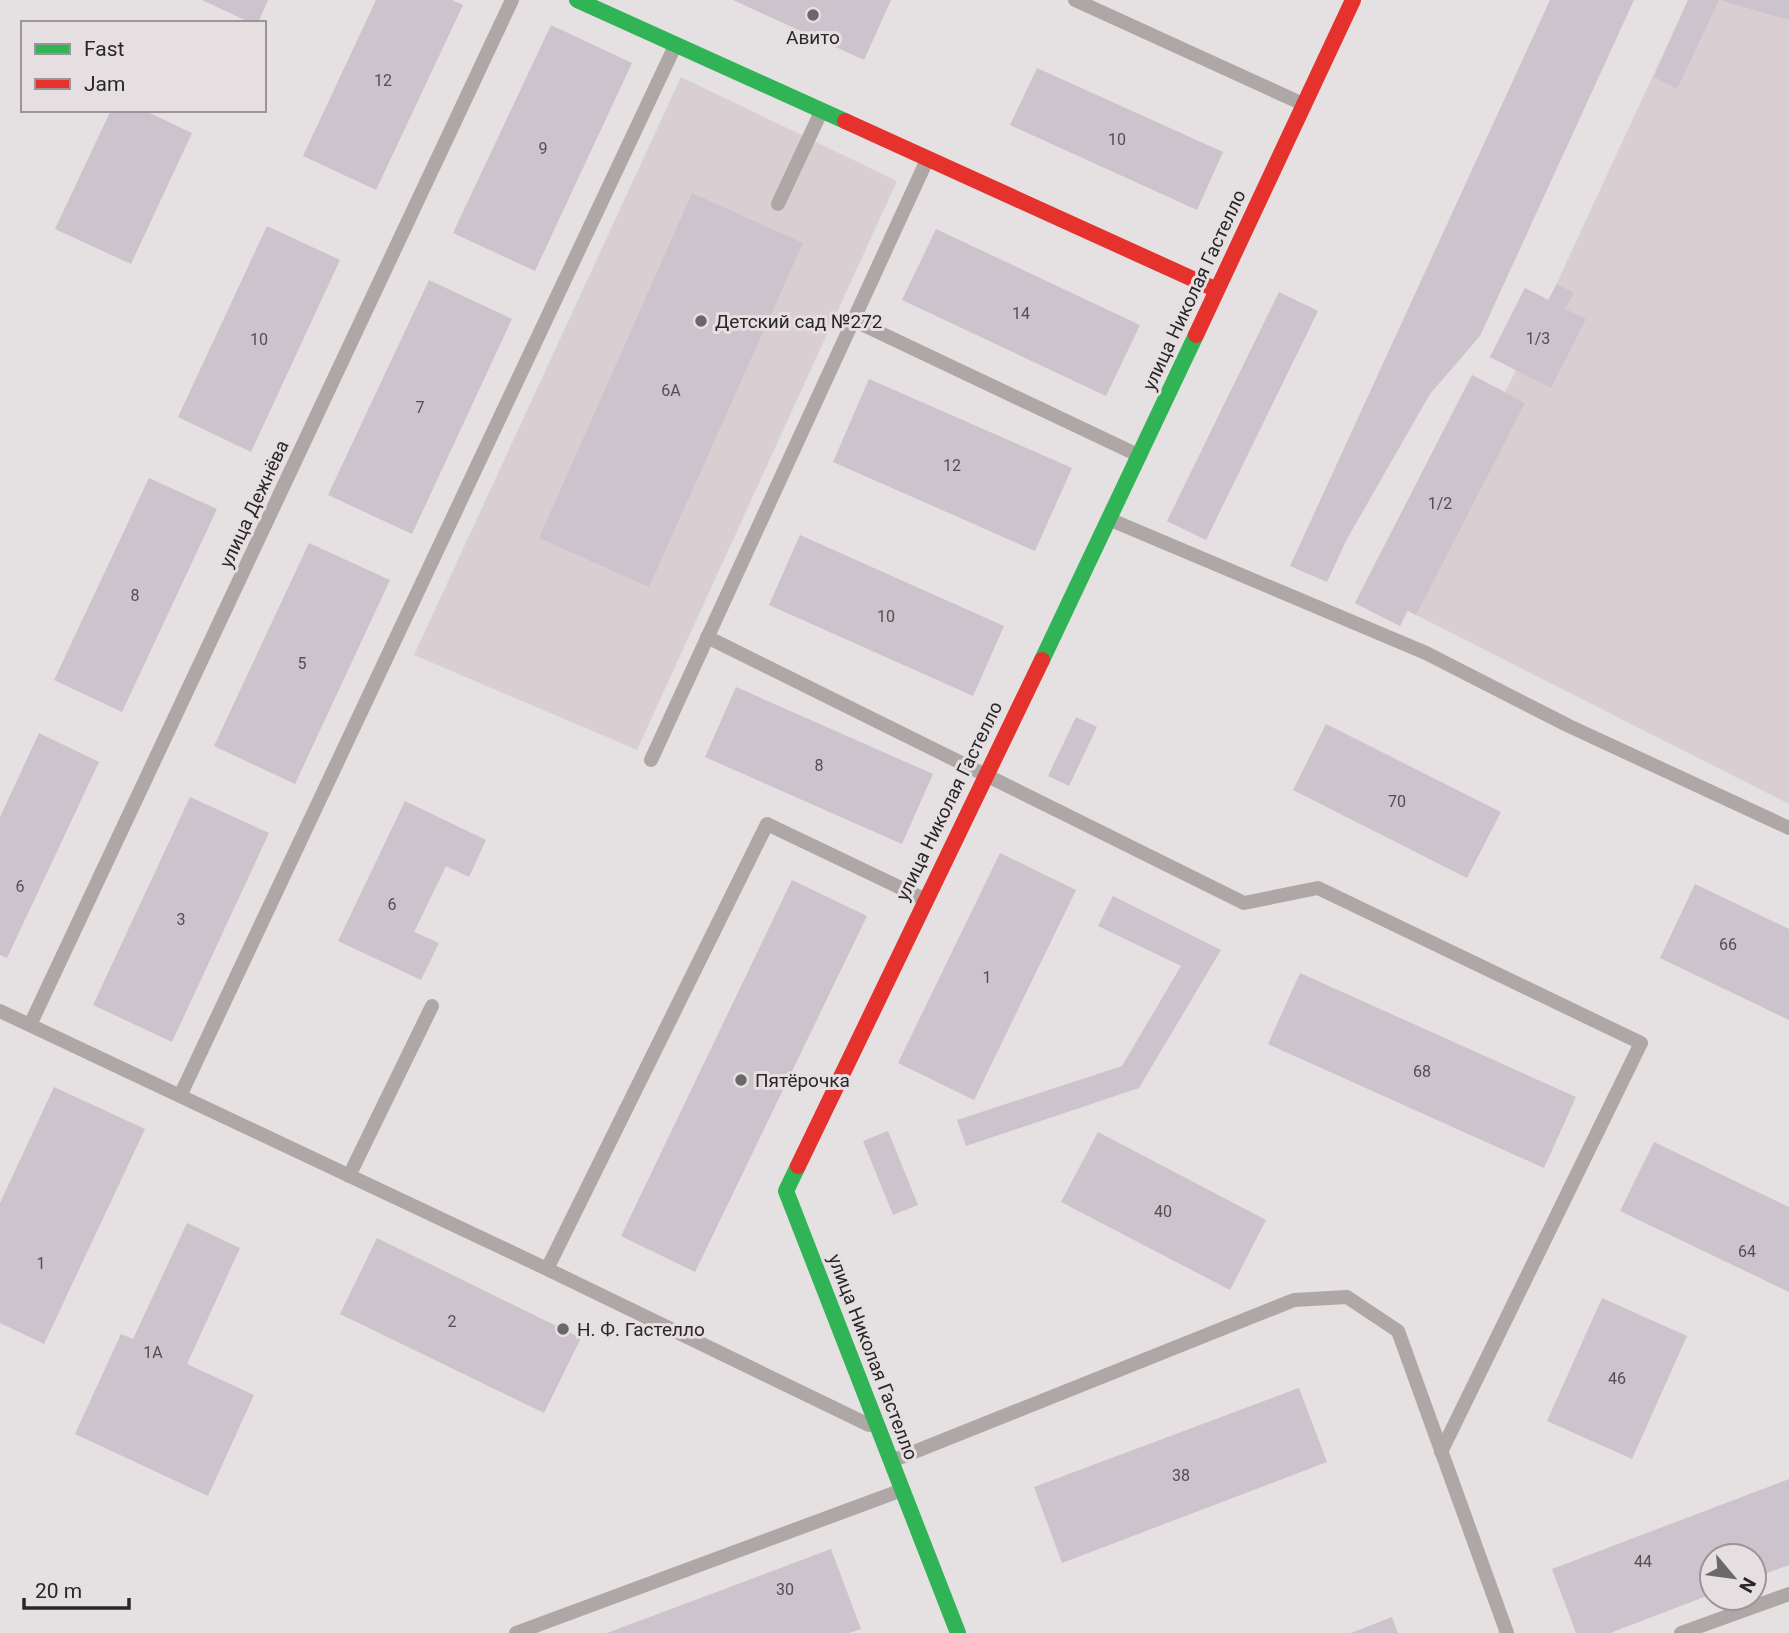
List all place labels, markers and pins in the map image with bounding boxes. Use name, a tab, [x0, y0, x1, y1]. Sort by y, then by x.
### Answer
marker: Авито	[805, 7, 821, 23]
place label: Авито	[786, 26, 840, 49]
place label: Детский сад №272	[715, 310, 883, 333]
marker: Детский сад №272	[693, 313, 709, 329]
place label: Пятёрочка	[755, 1069, 850, 1092]
marker: Пятёрочка	[733, 1072, 749, 1088]
place label: Н. Ф. Гастелло	[577, 1318, 705, 1341]
marker: Н. Ф. Гастелло	[555, 1321, 571, 1337]

